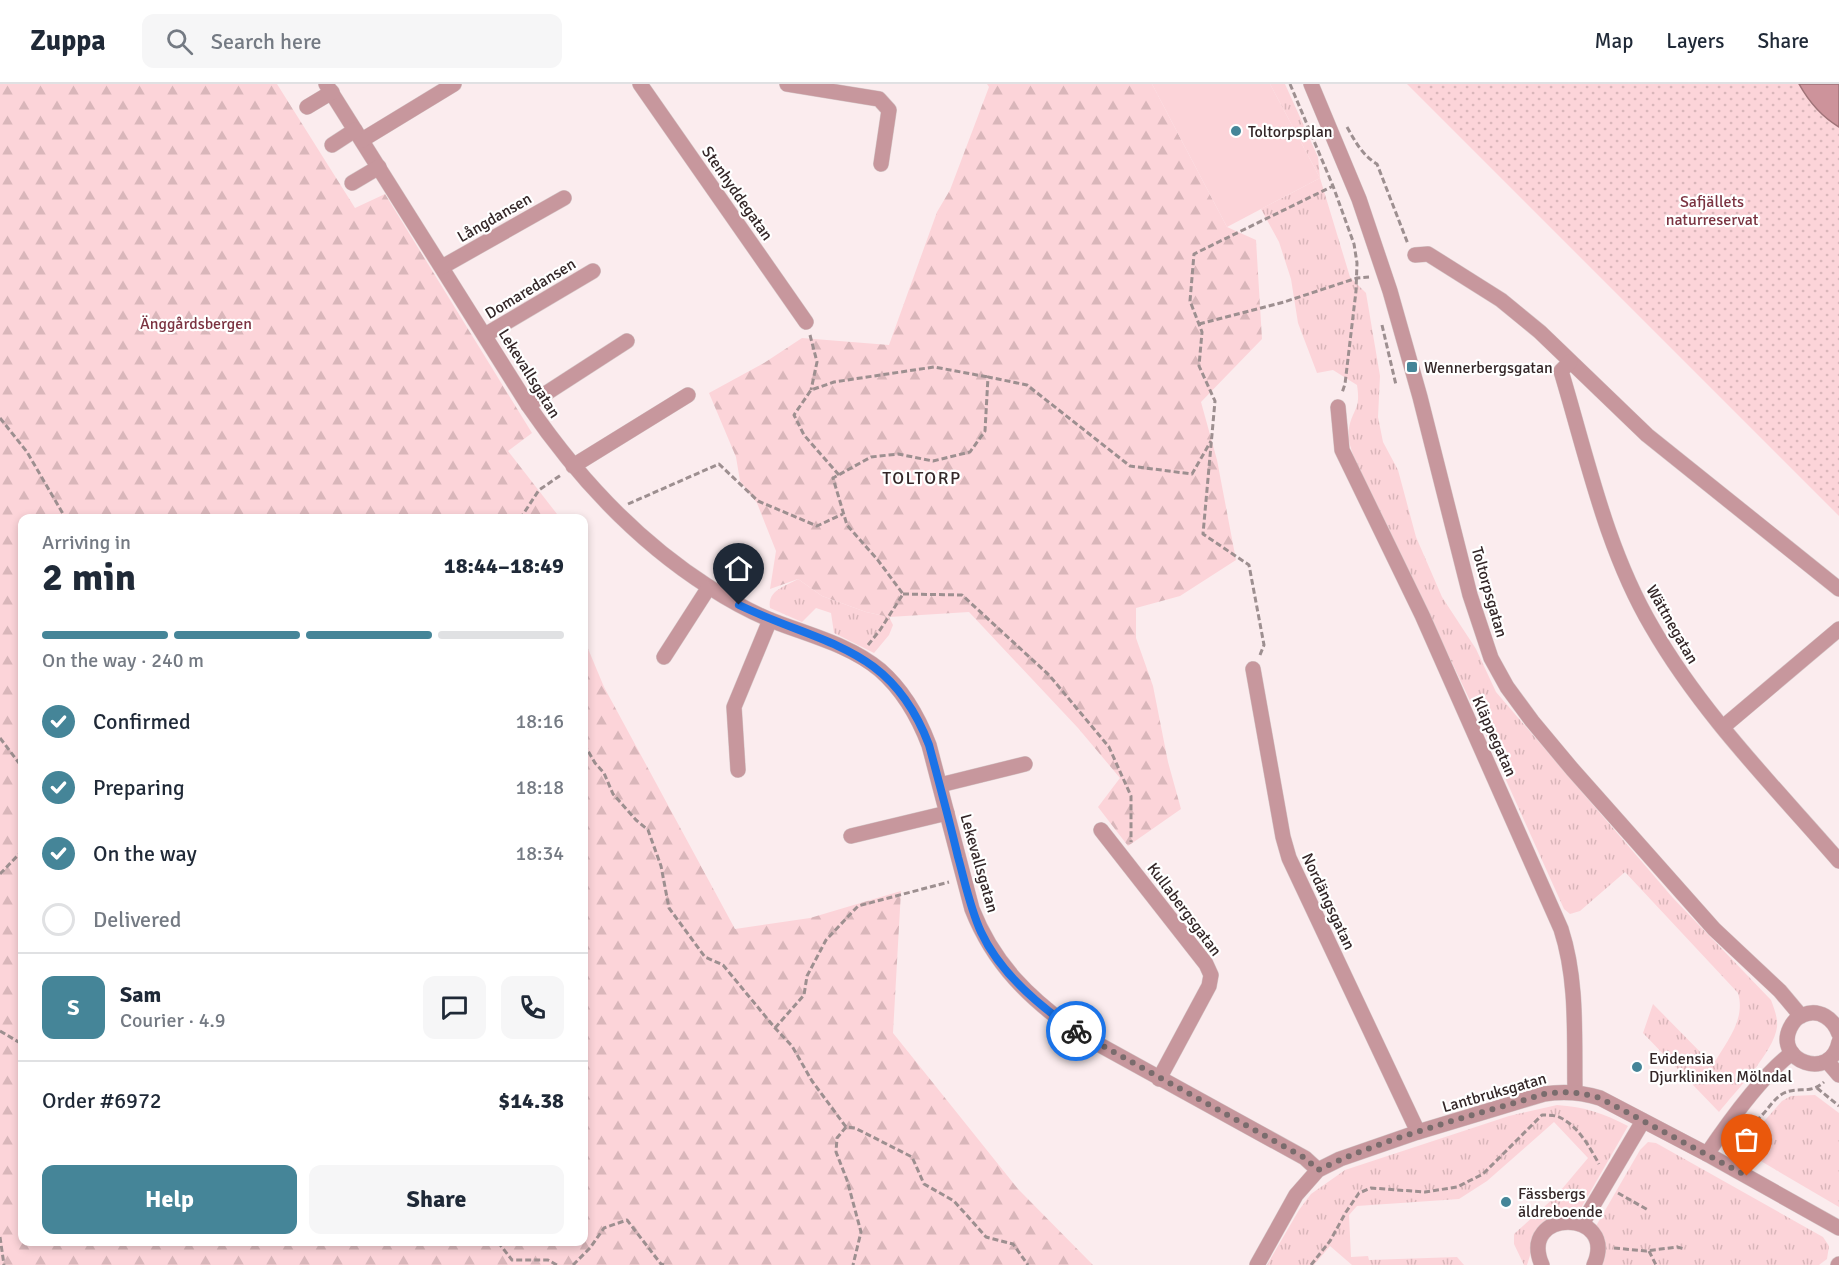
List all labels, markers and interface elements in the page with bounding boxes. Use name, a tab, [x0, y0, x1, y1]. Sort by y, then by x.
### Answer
search box	[142, 14, 562, 68]
text: Zuppa	[30, 24, 106, 58]
icon: search	[163, 25, 196, 58]
text: Search here	[211, 28, 322, 55]
text: Map	[1595, 28, 1633, 54]
text: Layers	[1666, 28, 1724, 54]
text: Share	[1757, 28, 1809, 54]
place label: Toltorpsplan	[1248, 122, 1332, 142]
marker: Toltorpsplan	[1229, 124, 1243, 138]
street label: Stenhyddegatan	[697, 143, 777, 245]
street label: Långdansen	[454, 189, 535, 247]
park label: Safjällets naturreservat	[1666, 192, 1759, 230]
street label: Domaredansen	[482, 254, 579, 324]
park label: Änggårdsbergen	[140, 314, 252, 334]
street label: Lekevallsgatan	[494, 325, 565, 422]
place label: Wennerbergsgatan	[1424, 358, 1553, 378]
marker: Wennerbergsgatan	[1405, 360, 1419, 374]
district label: TOLTORP	[882, 467, 962, 489]
text: Arriving in	[42, 530, 131, 555]
pin	[713, 543, 764, 605]
street label: Toltorpsgatan	[1467, 545, 1512, 640]
text: 18:44–18:49	[444, 552, 564, 579]
icon: home	[722, 552, 755, 585]
text: 2 min	[42, 553, 136, 601]
street label: Wättnegatan	[1642, 582, 1703, 667]
text: On the way · 240 m	[42, 648, 204, 673]
street label: Kläppegatan	[1467, 693, 1521, 780]
icon: check	[42, 705, 75, 738]
text: Confirmed	[93, 708, 191, 735]
text: 18:16	[515, 709, 564, 734]
icon: check	[42, 771, 75, 804]
text: Preparing	[93, 774, 185, 801]
text: 18:18	[515, 775, 564, 800]
street label: Lekevallsgatan	[955, 812, 1003, 915]
icon: check	[42, 837, 75, 870]
text: On the way	[93, 840, 197, 867]
text: 18:34	[515, 841, 564, 866]
street label: Nordängsgatan	[1297, 850, 1359, 953]
street label: Kullabergsgatan	[1143, 859, 1226, 960]
text: Delivered	[93, 906, 181, 933]
button: chat	[423, 976, 486, 1039]
button: phone	[501, 976, 564, 1039]
text: Sam	[120, 981, 161, 1008]
text: S	[67, 994, 80, 1021]
courier	[1046, 1001, 1106, 1061]
text: Courier · 4.9	[120, 1008, 226, 1033]
icon: bike	[1060, 1015, 1093, 1048]
place label: Evidensia Djurkliniken Mölndal	[1649, 1049, 1792, 1087]
marker: Evidensia Djurkliniken Mölndal	[1630, 1060, 1644, 1074]
street label: Lantbruksgatan	[1440, 1069, 1549, 1117]
text: Order #6972	[42, 1087, 162, 1114]
text: $14.38	[498, 1087, 564, 1114]
pin	[1721, 1114, 1772, 1176]
icon: bag	[1730, 1123, 1763, 1156]
button: Help	[42, 1165, 297, 1234]
button: Share	[309, 1165, 564, 1234]
place label: Fässbergs äldreboende	[1518, 1184, 1603, 1222]
marker: Fässbergs äldreboende	[1499, 1195, 1513, 1209]

